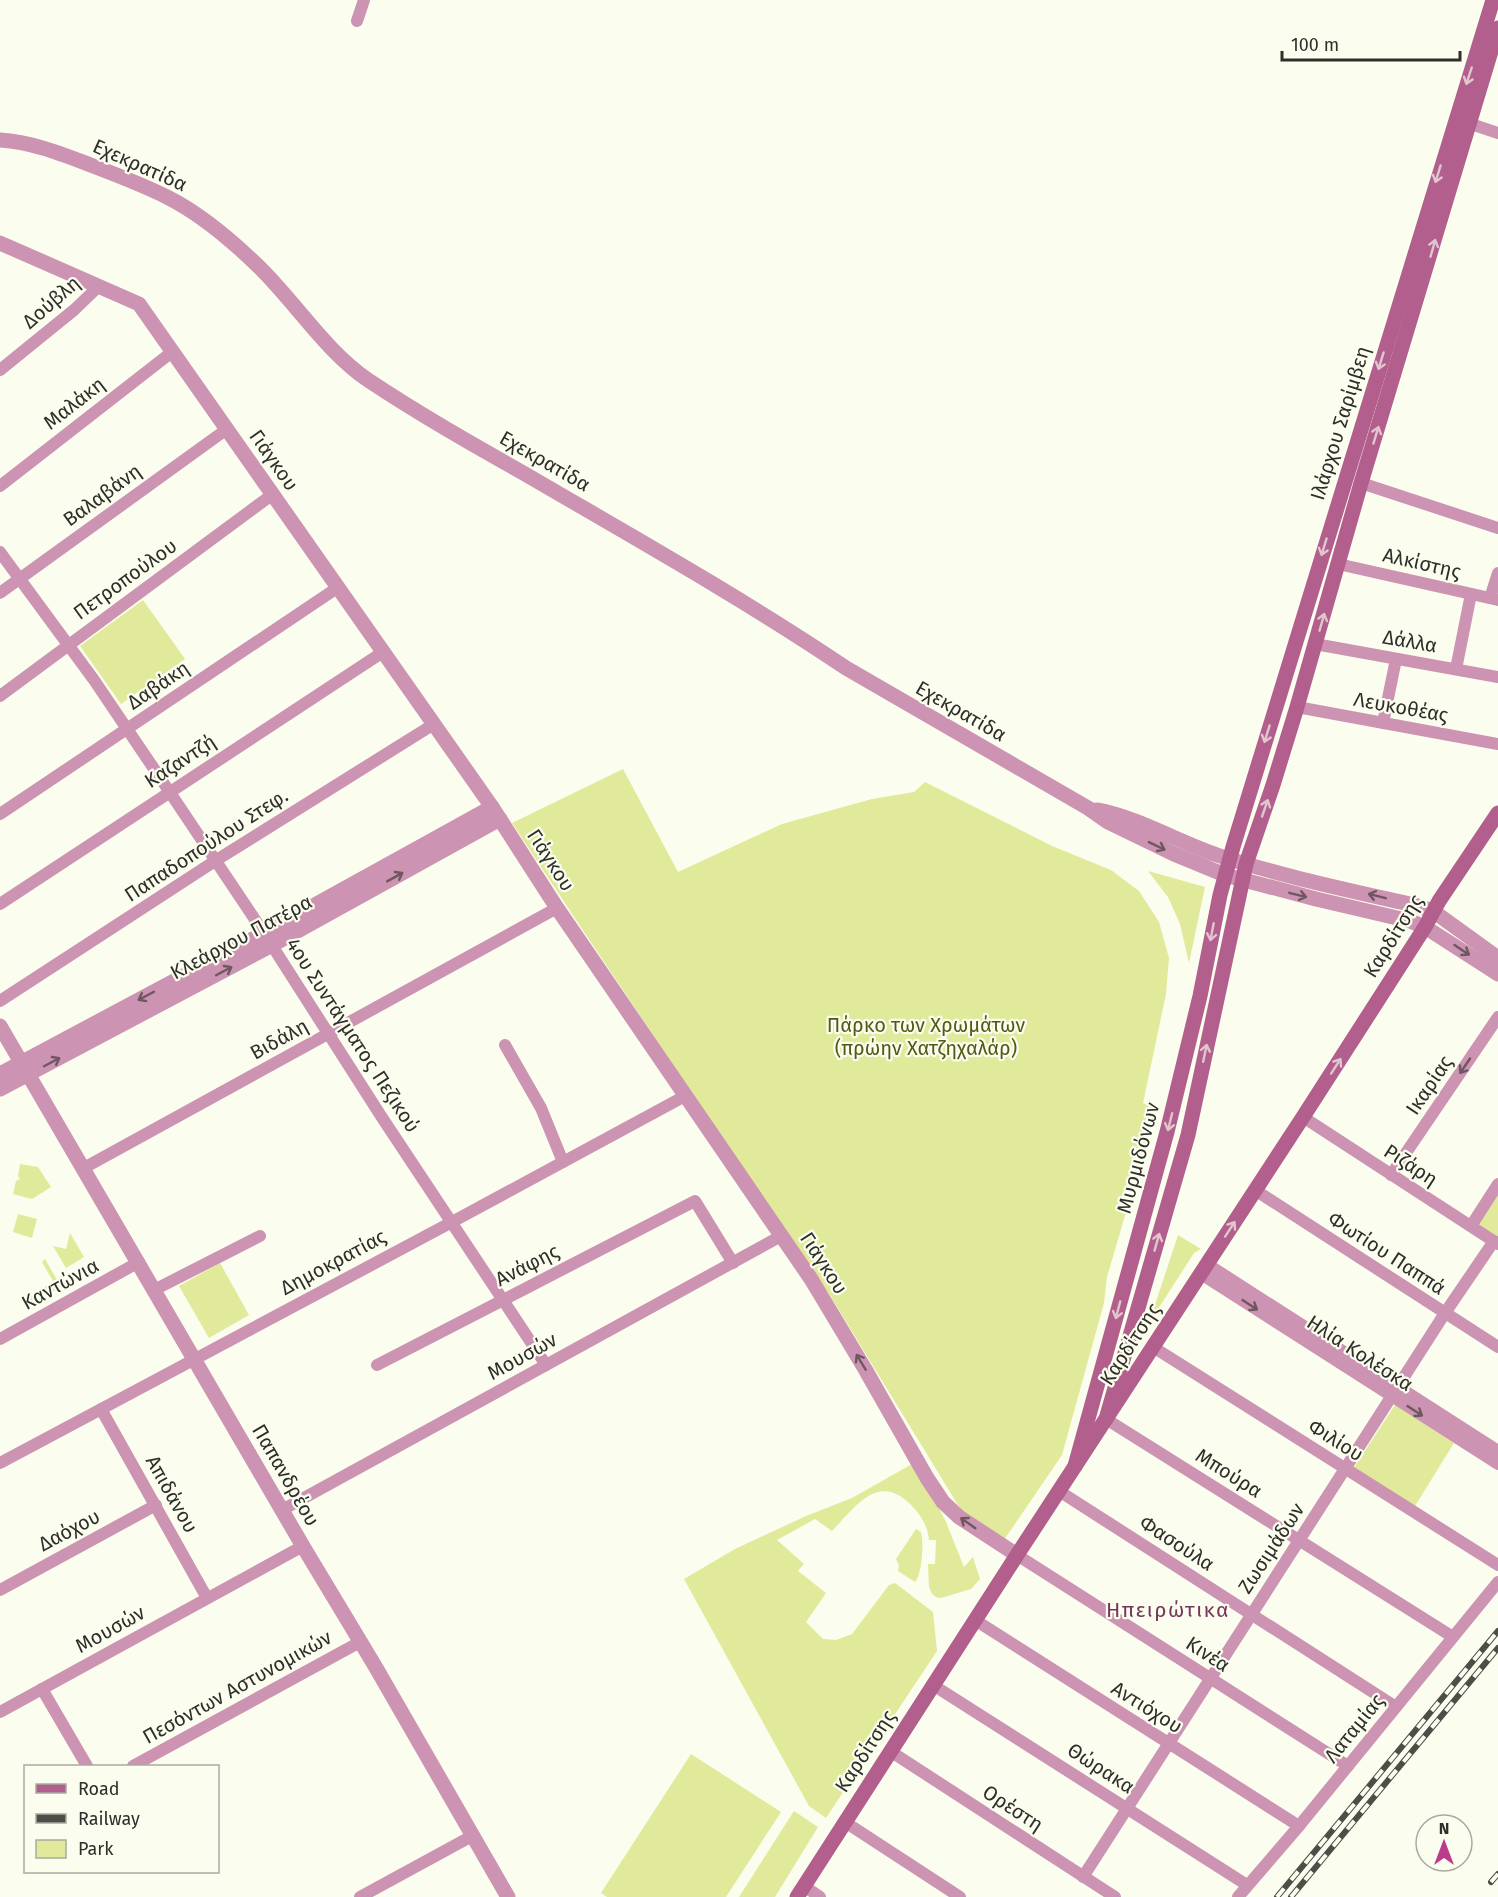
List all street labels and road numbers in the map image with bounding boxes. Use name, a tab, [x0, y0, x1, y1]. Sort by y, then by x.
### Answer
street label: Εχεκρατίδα	[89, 134, 191, 196]
street label: Δούβλη	[17, 271, 85, 333]
street label: Ιλάρχου Σαρίμβεη	[1305, 343, 1375, 503]
street label: Μαλάκη	[39, 372, 109, 434]
street label: Γιάγκου	[244, 425, 304, 495]
street label: Εχεκρατίδα	[495, 425, 595, 497]
street label: Βαλαβάνη	[58, 459, 146, 531]
street label: Πετροπούλου	[69, 533, 181, 625]
street label: Αλκίστης	[1381, 542, 1463, 584]
street label: Δάλλα	[1381, 624, 1439, 658]
street label: Δαβάκη	[122, 656, 194, 714]
street label: Εχεκρατίδα	[911, 675, 1011, 747]
street label: Λευκοθέας	[1352, 687, 1450, 727]
street label: Καζαντζή	[140, 729, 220, 793]
street label: Παπαδοπούλου Στεφ.	[120, 783, 292, 907]
street label: Γιάγκου	[522, 825, 580, 895]
street label: Κλεάρχου Πατέρα	[166, 890, 316, 984]
street label: Καρδίτσης	[1358, 890, 1428, 982]
street label: 4ου Συντάγματος Πεζικού	[281, 933, 425, 1137]
street label: Βιδάλη	[246, 1013, 312, 1065]
street label: Ικαρίας	[1401, 1051, 1457, 1119]
street label: Μυρμιδόνων	[1112, 1100, 1164, 1216]
street label: Ριζάρη	[1380, 1139, 1442, 1191]
street label: Φωτίου Παππά	[1324, 1206, 1450, 1300]
street label: Δημοκρατίας	[276, 1224, 390, 1300]
street label: Γιάγκου	[795, 1228, 853, 1298]
street label: Ανάφης	[491, 1239, 563, 1291]
street label: Καντώνια	[17, 1253, 103, 1315]
street label: Καρδίτσης	[1094, 1298, 1166, 1390]
street label: Ηλία Κολέσκα	[1302, 1310, 1418, 1396]
street label: Μουσών	[483, 1327, 561, 1385]
street label: Φιλίου	[1304, 1414, 1368, 1466]
street label: Παπανδρέου	[247, 1420, 325, 1530]
street label: Μπούρα	[1191, 1443, 1267, 1503]
street label: Απιδάνου	[141, 1451, 203, 1537]
street label: Ζωσιμάδων	[1233, 1498, 1309, 1598]
street label: Δαόχου	[34, 1504, 104, 1556]
street label: Φασούλα	[1135, 1510, 1219, 1576]
street label: Μουσών	[71, 1600, 149, 1658]
street label: Πεσόντων Αστυνομικών	[138, 1625, 336, 1749]
street label: Κινέα	[1182, 1631, 1234, 1677]
street label: Αντιόχου	[1107, 1676, 1187, 1738]
street label: Λαταμίας	[1319, 1689, 1389, 1767]
street label: Καρδίτσης	[829, 1705, 901, 1797]
street label: Θώρακα	[1063, 1737, 1139, 1799]
street label: Ορέστη	[978, 1780, 1048, 1836]

